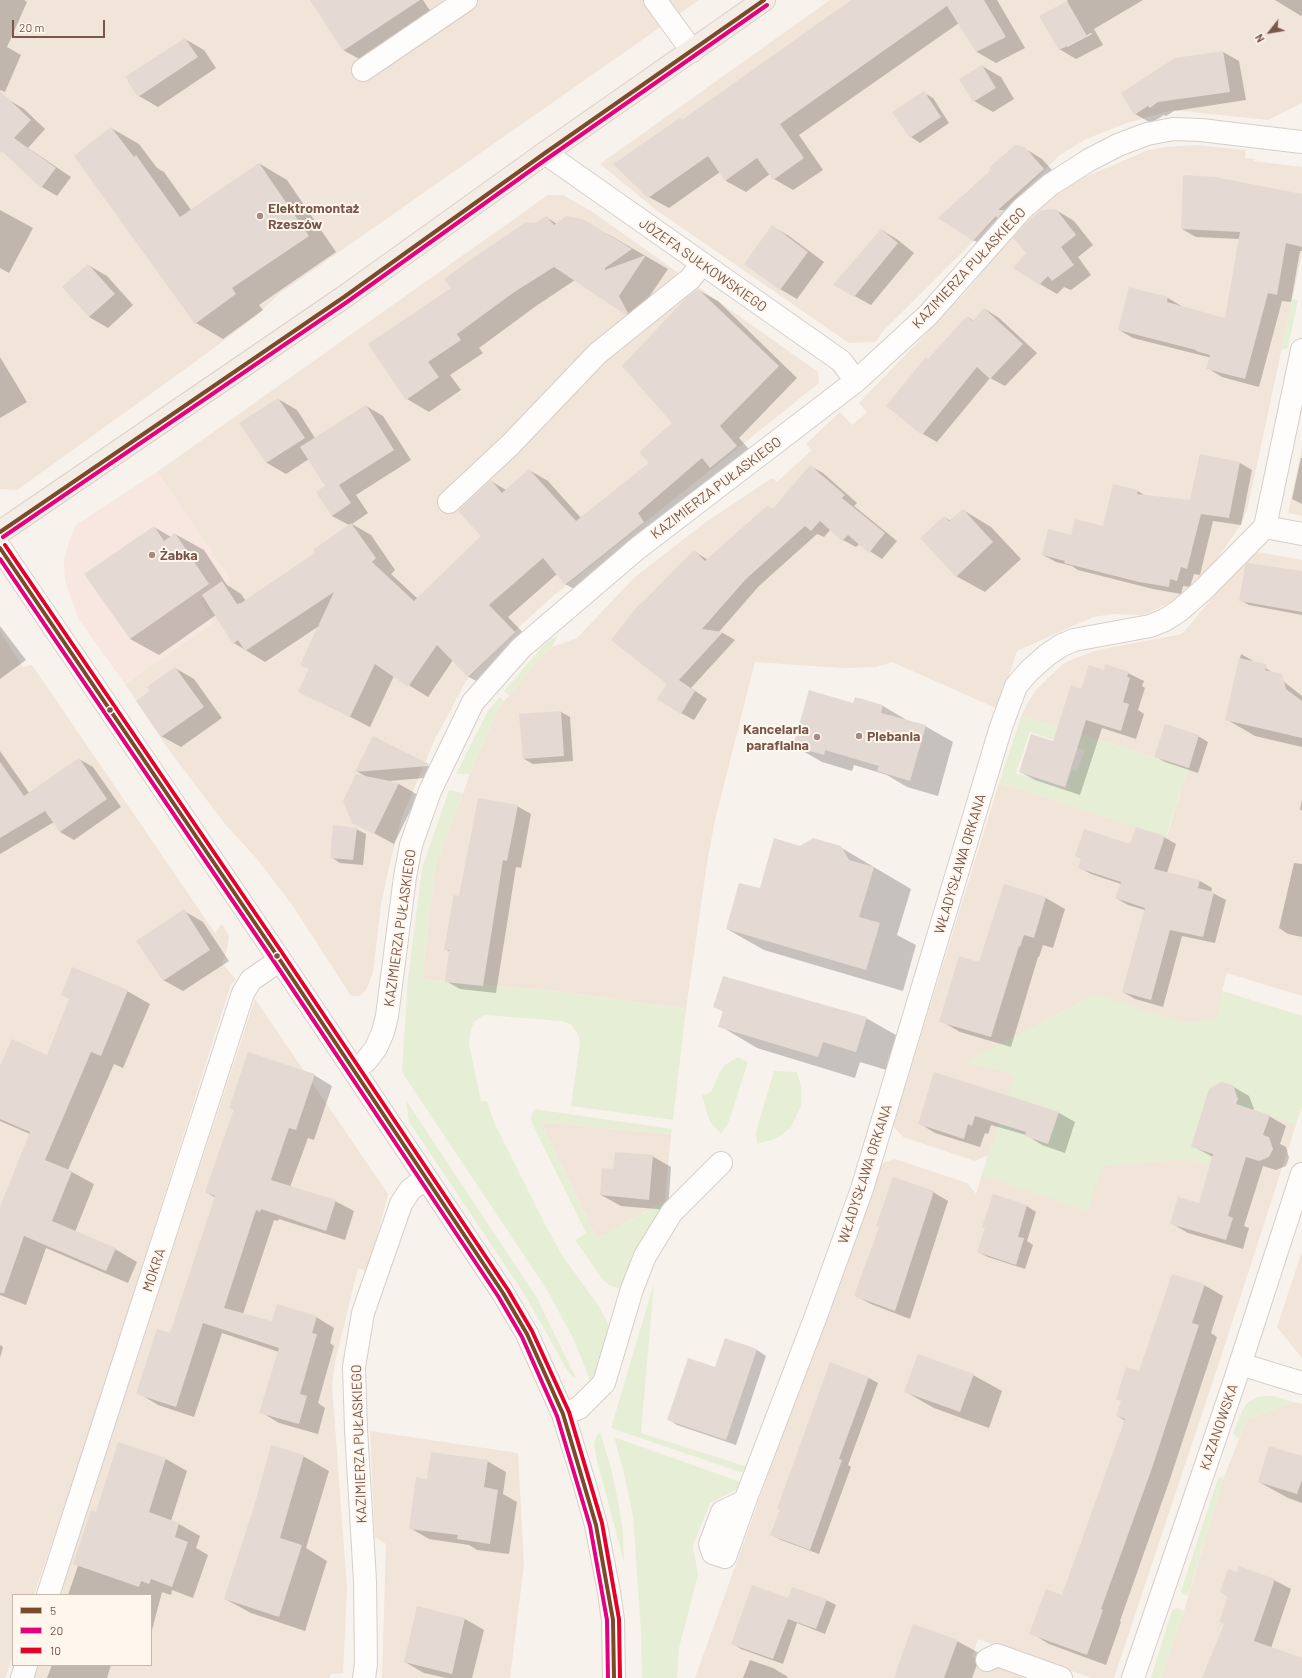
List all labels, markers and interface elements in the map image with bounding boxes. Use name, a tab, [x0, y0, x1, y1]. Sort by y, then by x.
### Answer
scale bar	[14, 12, 107, 38]
north arrow	[1250, 12, 1290, 52]
text: 20 m	[19, 20, 45, 34]
text: N	[1252, 32, 1267, 45]
place label: Elektromontaż Rzeszów	[268, 200, 359, 232]
street label: KAZIMIERZA PUŁASKIEGO	[909, 204, 1029, 332]
marker: Elektromontaż Rzeszów	[255, 211, 265, 221]
street label: JÓZEFA SUŁKOWSKIEGO	[636, 214, 770, 316]
street label: KAZIMIERZA PUŁASKIEGO	[647, 433, 785, 543]
place label: Żabka	[160, 547, 198, 563]
marker: Żabka	[147, 550, 157, 560]
unlabelled marker	[105, 705, 115, 715]
place label: Kancelaria parafialna	[743, 721, 809, 754]
place label: Plebania	[867, 728, 920, 744]
marker: Plebania	[854, 731, 864, 741]
marker: Kancelaria parafialna	[812, 732, 822, 742]
street label: WŁADYSŁAWA ORKANA	[931, 792, 989, 936]
street label: KAZIMIERZA PUŁASKIEGO	[381, 848, 419, 1008]
unlabelled marker	[272, 951, 282, 961]
street label: WŁADYSŁAWA ORKANA	[834, 1102, 896, 1246]
street label: MOKRA	[139, 1246, 169, 1294]
street label: KAZIMIERZA PUŁASKIEGO	[348, 1364, 370, 1524]
street label: KAZANOWSKA	[1196, 1382, 1242, 1472]
legend	[12, 1594, 152, 1666]
text: 5	[50, 1603, 56, 1617]
text: 20	[50, 1623, 63, 1637]
text: 10	[50, 1643, 61, 1657]

